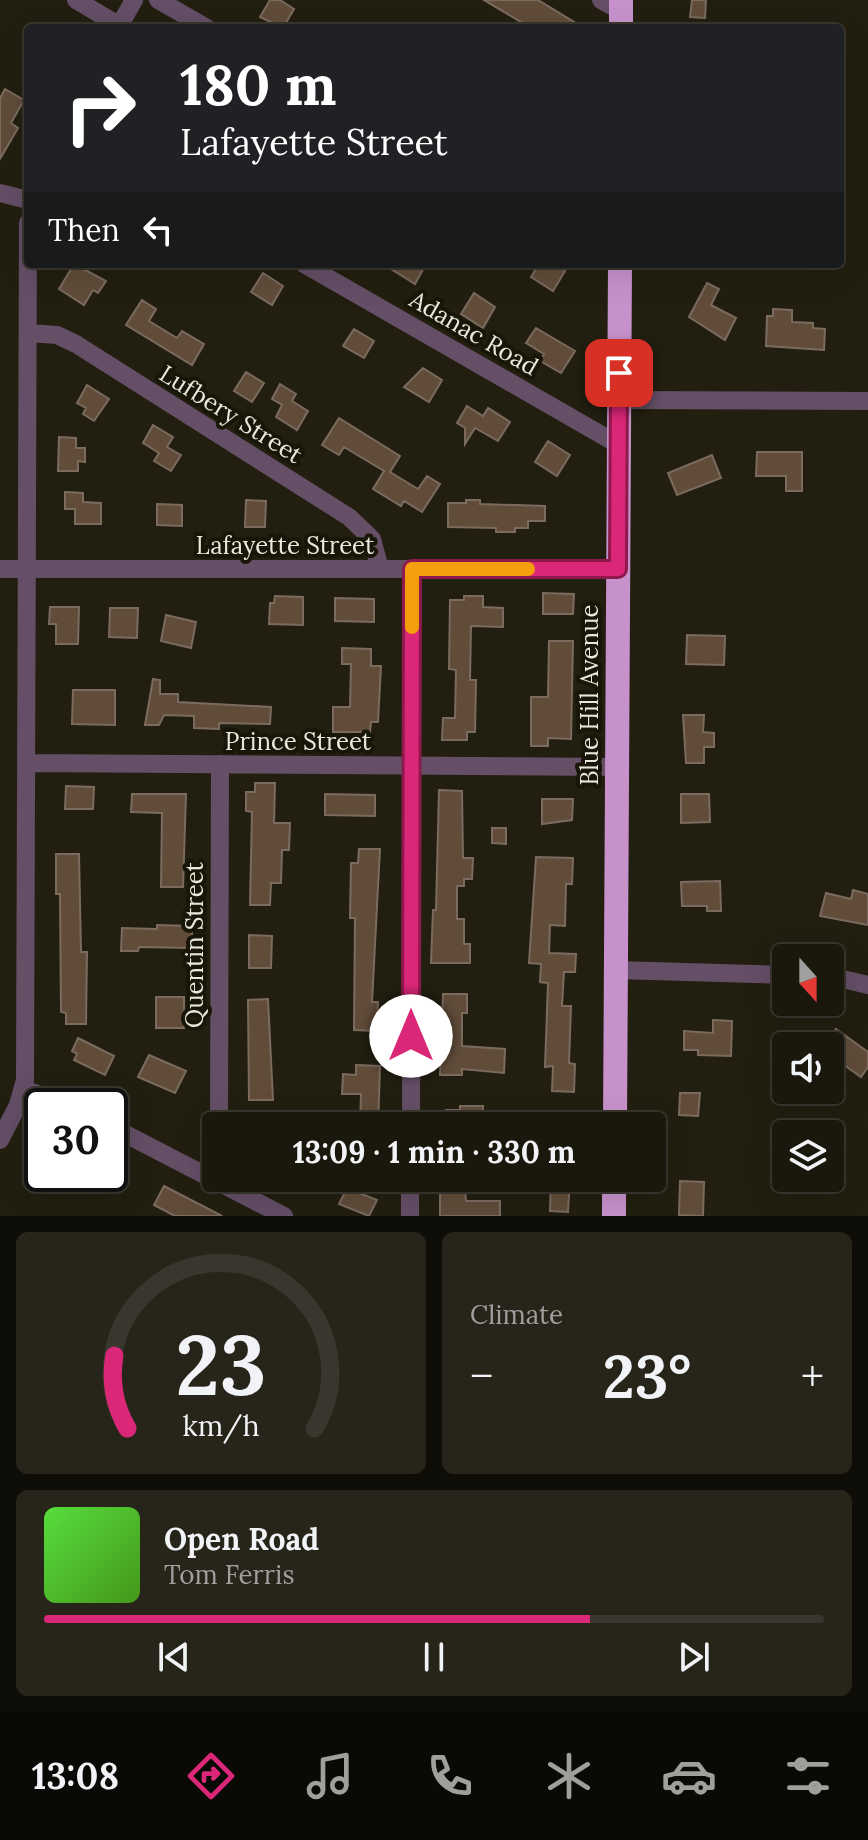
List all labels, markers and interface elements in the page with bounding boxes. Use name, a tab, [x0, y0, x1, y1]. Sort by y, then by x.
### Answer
text: 180 m	[180, 49, 337, 120]
icon: right	[48, 56, 152, 160]
text: Lafayette Street	[180, 119, 448, 165]
icon: left	[136, 208, 180, 252]
text: Then	[48, 211, 120, 249]
street label: Adanac Road	[403, 283, 544, 382]
pin	[585, 339, 653, 407]
icon: arrive	[597, 351, 641, 395]
street label: Lufbery Street	[154, 358, 309, 471]
street label: Lafayette Street	[196, 530, 375, 561]
street label: Blue Hill Avenue	[574, 604, 605, 786]
street label: Prince Street	[225, 726, 372, 757]
street label: Quentin Street	[179, 861, 210, 1028]
north arrow	[772, 944, 844, 1016]
map controls	[772, 944, 844, 1192]
position arrow	[369, 994, 453, 1078]
button: sound	[772, 1032, 844, 1104]
speed limit sign: 30	[24, 1088, 128, 1192]
button: layers	[772, 1120, 844, 1192]
text: 13:09 · 1 min · 330 m	[293, 1133, 575, 1171]
text: Climate	[470, 1298, 563, 1331]
text: 23	[176, 1311, 266, 1418]
text: 23°	[603, 1338, 691, 1414]
text: −	[470, 1348, 493, 1404]
text: +	[801, 1348, 824, 1404]
text: km/h	[182, 1407, 260, 1444]
text: Open Road	[164, 1520, 319, 1558]
text: Tom Ferris	[164, 1558, 294, 1591]
icon: previous	[152, 1635, 196, 1679]
icon: pause	[412, 1635, 456, 1679]
icon: next	[672, 1635, 716, 1679]
icon: directions	[183, 1748, 239, 1804]
icon: music	[302, 1748, 358, 1804]
icon: phone	[422, 1748, 478, 1804]
icon: climate	[541, 1748, 597, 1804]
icon: car	[661, 1748, 717, 1804]
icon: filters	[780, 1748, 836, 1804]
text: 13:08	[32, 1753, 119, 1799]

